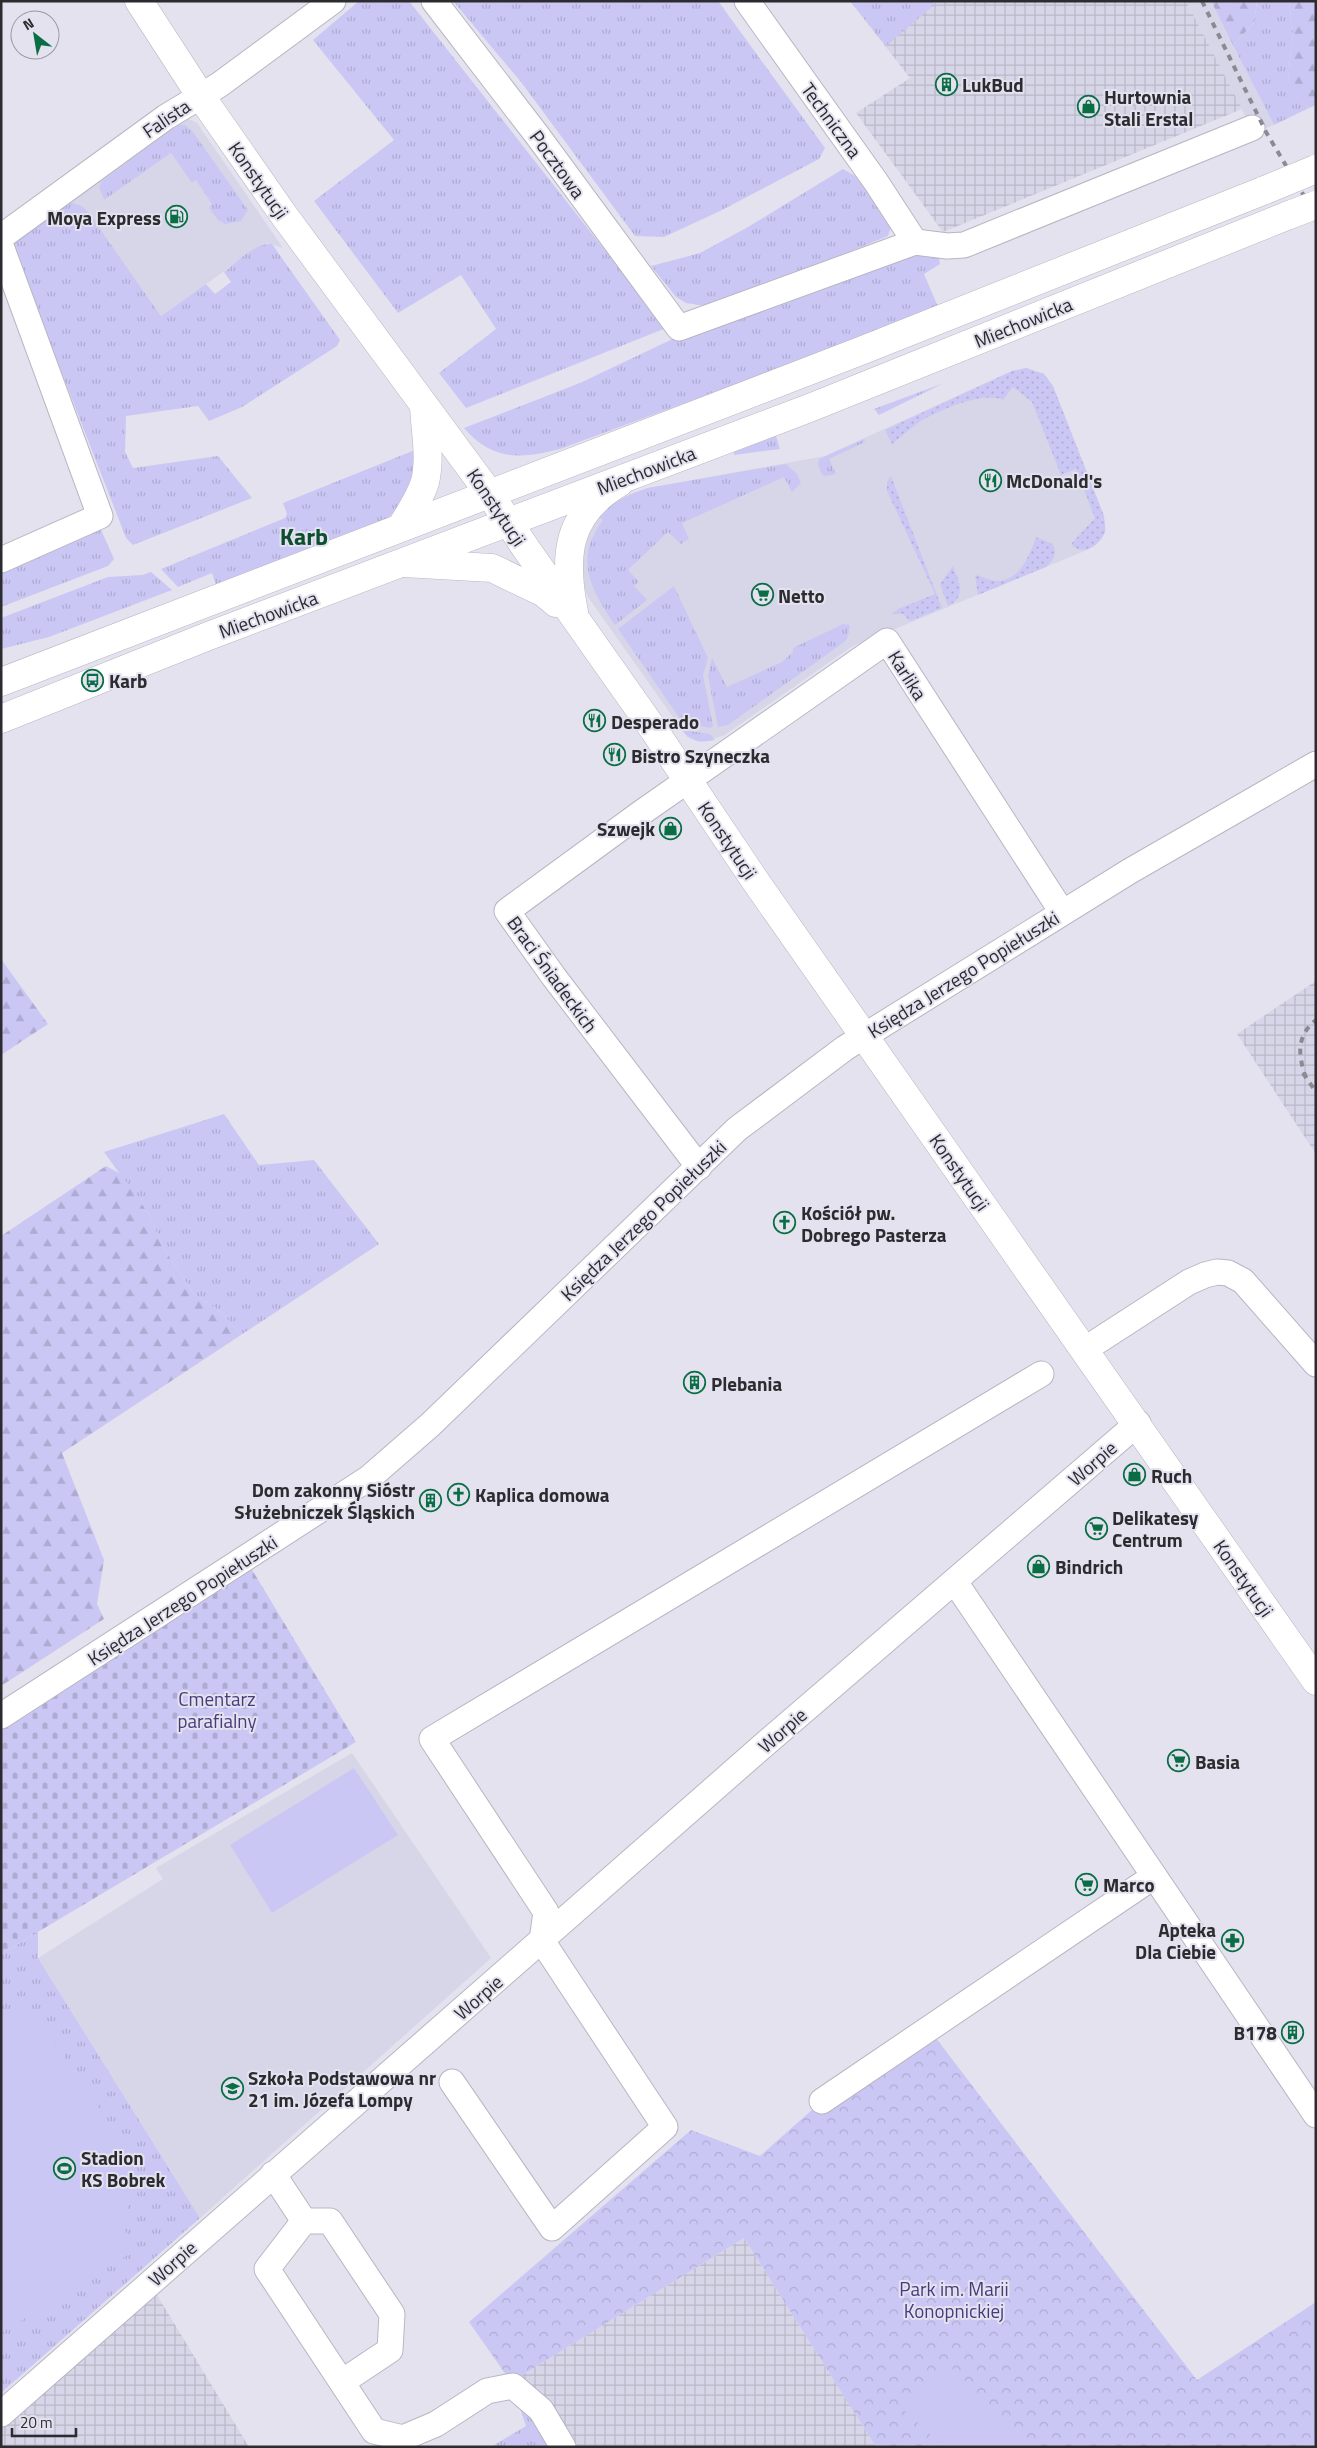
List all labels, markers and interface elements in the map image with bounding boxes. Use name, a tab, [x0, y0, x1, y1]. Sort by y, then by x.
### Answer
north arrow	[10, 10, 60, 60]
text: N	[18, 12, 38, 35]
place label: LukBud	[962, 70, 1024, 99]
building icon: LukBud	[934, 72, 958, 96]
street label: Techniczna	[795, 76, 870, 164]
place label: Hurtownia Stali Erstal	[1104, 82, 1193, 133]
street label: Falista	[136, 91, 196, 145]
shop icon: Hurtownia Stali Erstal	[1076, 95, 1100, 119]
street label: Pocztowa	[523, 124, 593, 205]
street label: Konstytucji	[222, 135, 296, 225]
place label: Moya Express	[47, 203, 161, 232]
fuel station icon: Moya Express	[165, 205, 189, 229]
street label: Miechowicka	[970, 289, 1077, 355]
street label: Miechowicka	[592, 438, 700, 502]
street label: Konstytucji	[460, 462, 534, 552]
place label: McDonald's	[1006, 466, 1102, 495]
restaurant icon: McDonald's	[978, 468, 1002, 492]
district label: Karb	[280, 518, 328, 554]
place label: Netto	[778, 581, 825, 610]
street label: Miechowicka	[214, 582, 322, 645]
supermarket icon: Netto	[750, 583, 774, 607]
street label: Karlika	[881, 644, 935, 706]
place label: Karb	[109, 666, 147, 695]
bus stop icon: Karb	[81, 668, 105, 692]
place label: Desperado	[611, 707, 699, 736]
restaurant icon: Desperado	[583, 709, 607, 733]
place label: Bistro Szyneczka	[631, 741, 770, 770]
restaurant icon: Bistro Szyneczka	[603, 743, 627, 767]
street label: Konstytucji	[691, 795, 765, 885]
place label: Szwejk	[597, 814, 655, 843]
shop icon: Szwejk	[659, 816, 683, 840]
street label: Księdza Jerzego Popiełuszki	[861, 903, 1065, 1045]
street label: Braci Śniadeckich	[501, 910, 605, 1038]
street label: Konstytucji	[923, 1127, 997, 1217]
street label: Księdza Jerzego Popiełuszki	[553, 1133, 733, 1307]
place label: Kościół pw. Dobrego Pasterza	[801, 1198, 947, 1249]
church icon: Kościół pw. Dobrego Pasterza	[773, 1211, 797, 1235]
place label: Plebania	[711, 1369, 782, 1398]
building icon: Plebania	[683, 1371, 707, 1395]
street label: Worpie	[1061, 1433, 1123, 1493]
place label: Ruch	[1151, 1461, 1192, 1490]
shop icon: Ruch	[1123, 1463, 1147, 1487]
place label: Dom zakonny Sióstr Służebniczek Śląskich	[234, 1475, 415, 1526]
place label: Kaplica domowa	[475, 1480, 610, 1509]
church icon: Kaplica domowa	[447, 1482, 471, 1506]
building icon: Dom zakonny Sióstr Służebniczek Śląskich	[419, 1488, 443, 1512]
place label: Delikatesy Centrum	[1112, 1503, 1199, 1554]
supermarket icon: Delikatesy Centrum	[1084, 1516, 1108, 1540]
street label: Księdza Jerzego Popiełuszki	[81, 1528, 283, 1672]
street label: Konstytucji	[1207, 1533, 1281, 1623]
place label: Bindrich	[1055, 1552, 1123, 1581]
shop icon: Bindrich	[1027, 1554, 1051, 1578]
park label: Cmentarz parafialny	[177, 1684, 257, 1735]
street label: Worpie	[751, 1700, 813, 1760]
place label: Basia	[1195, 1747, 1240, 1776]
supermarket icon: Basia	[1167, 1749, 1191, 1773]
place label: Marco	[1103, 1870, 1155, 1899]
supermarket icon: Marco	[1075, 1872, 1099, 1896]
place label: Apteka Dla Ciebie	[1135, 1915, 1216, 1966]
pharmacy icon: Apteka Dla Ciebie	[1220, 1928, 1244, 1952]
street label: Worpie	[447, 1967, 509, 2027]
place label: B178	[1234, 2018, 1277, 2047]
building icon: B178	[1281, 2020, 1305, 2044]
place label: Szkoła Podstawowa nr 21 im. Józefa Lompy	[248, 2063, 436, 2114]
school or university icon: Szkoła Podstawowa nr 21 im. Józefa Lompy	[220, 2076, 244, 2100]
place label: Stadion KS Bobrek	[81, 2143, 166, 2194]
sports icon: Stadion KS Bobrek	[53, 2156, 77, 2180]
street label: Worpie	[141, 2233, 203, 2293]
park label: Park im. Marii Konopnickiej	[899, 2274, 1009, 2325]
scale bar	[12, 2406, 76, 2438]
text: 20 m	[20, 2411, 53, 2434]

